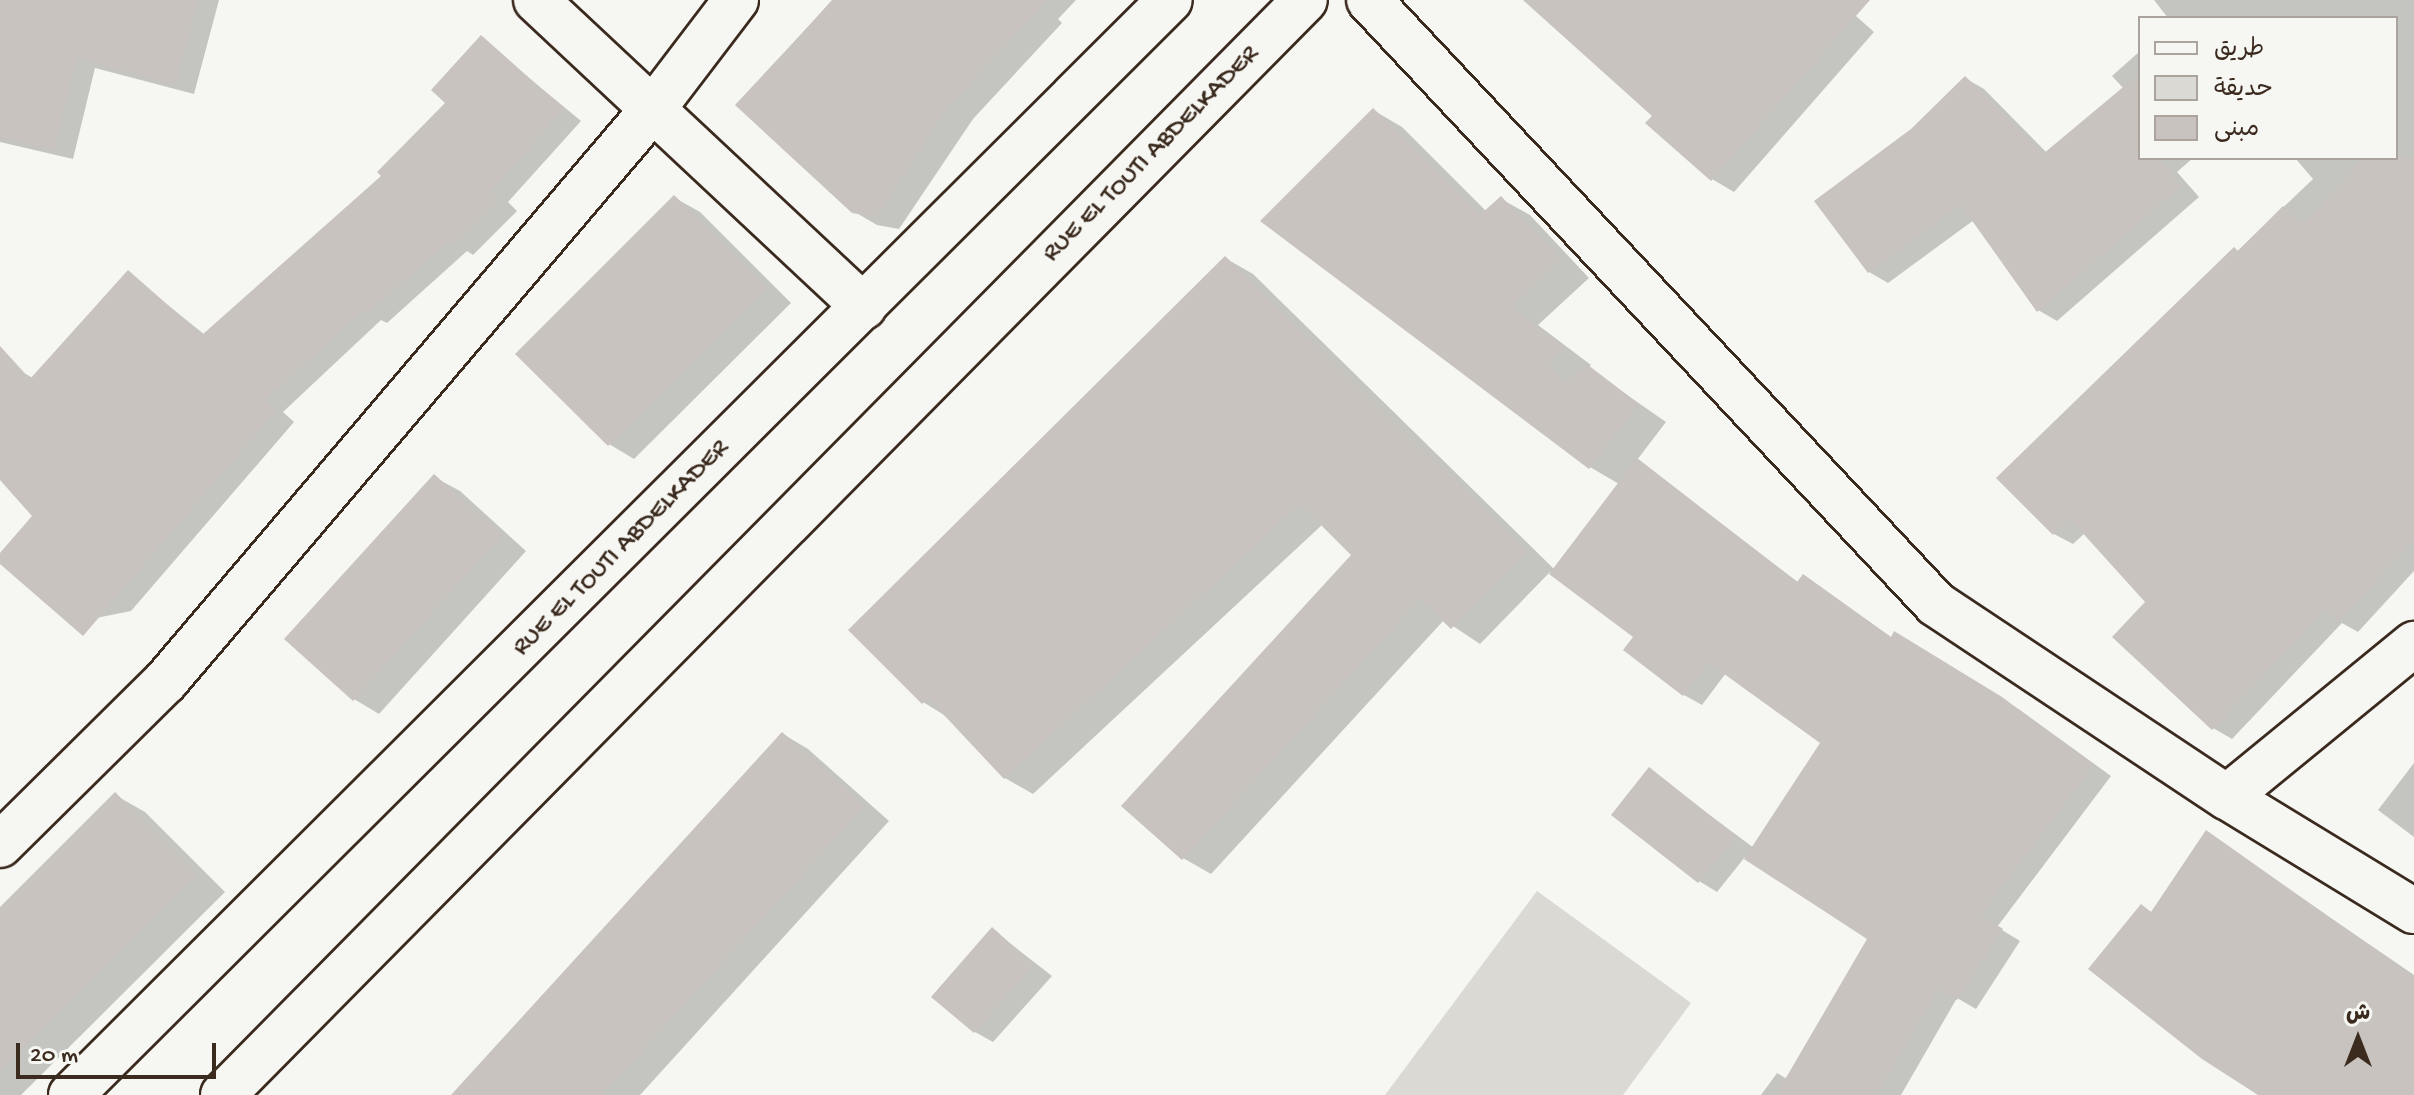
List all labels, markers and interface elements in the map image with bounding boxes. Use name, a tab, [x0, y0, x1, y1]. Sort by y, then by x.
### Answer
legend	[2138, 16, 2398, 160]
text: طريق	[2214, 36, 2264, 65]
street label: RUE EL TOUTI ABDELKADER	[1037, 40, 1267, 270]
text: حديقة	[2214, 76, 2273, 105]
text: مبنى	[2214, 116, 2259, 145]
street label: RUE EL TOUTI ABDELKADER	[507, 434, 737, 664]
north arrow	[2318, 999, 2398, 1079]
text: ش	[2346, 1002, 2370, 1028]
scale bar	[20, 1027, 220, 1077]
text: 20 m	[30, 1042, 78, 1071]

